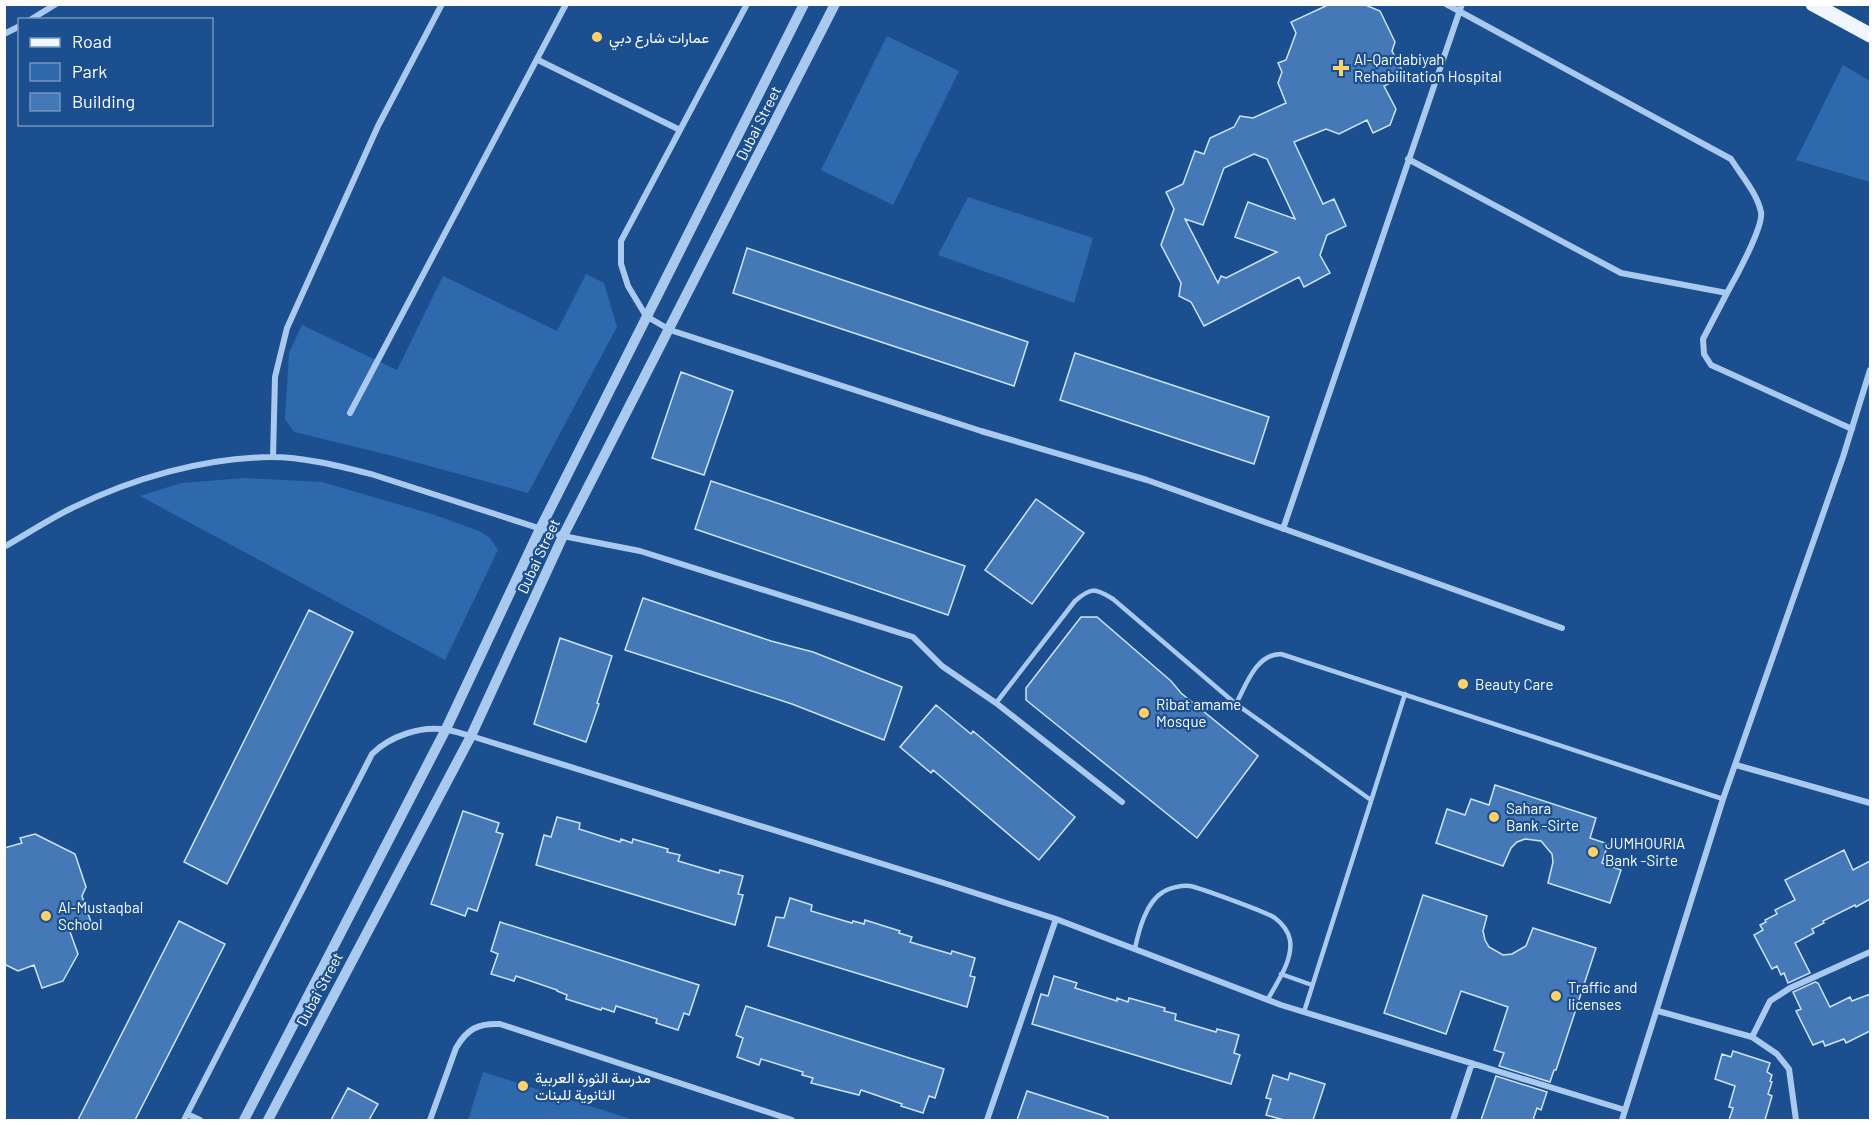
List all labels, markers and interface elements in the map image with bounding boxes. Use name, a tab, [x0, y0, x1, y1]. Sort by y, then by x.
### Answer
legend	[18, 18, 213, 126]
place label: عمارات شارع دبي	[609, 28, 709, 51]
text: Road	[72, 30, 112, 52]
marker: عمارات شارع دبي	[590, 30, 604, 44]
place label: Al-Qardabiyah Rehabilitation Hospital	[1354, 50, 1502, 85]
marker: Al-Qardabiyah Rehabilitation Hospital	[1332, 59, 1350, 77]
text: Park	[72, 60, 107, 82]
street label: Dubai Street	[732, 83, 784, 163]
text: Building	[72, 90, 135, 112]
street label: Dubai Street	[513, 516, 563, 596]
place label: Beauty Care	[1475, 675, 1553, 693]
marker: Beauty Care	[1456, 677, 1470, 691]
place label: Ribat amame Mosque	[1156, 695, 1241, 730]
marker: Ribat amame Mosque	[1137, 706, 1151, 720]
place label: Sahara Bank -Sirte	[1506, 799, 1579, 834]
marker: Sahara Bank -Sirte	[1487, 810, 1501, 824]
place label: JUMHOURIA Bank -Sirte	[1605, 834, 1685, 869]
marker: JUMHOURIA Bank -Sirte	[1586, 845, 1600, 859]
place label: Al-Mustaqbal School	[58, 898, 143, 933]
marker: Al-Mustaqbal School	[39, 909, 53, 923]
street label: Dubai Street	[292, 949, 346, 1029]
place label: Traffic and licenses	[1568, 978, 1638, 1013]
marker: Traffic and licenses	[1549, 989, 1563, 1003]
place label: مدرسة الثورة العربية الثانوية للبنات	[535, 1068, 651, 1104]
marker: مدرسة الثورة العربية الثانوية للبنات	[516, 1079, 530, 1093]

